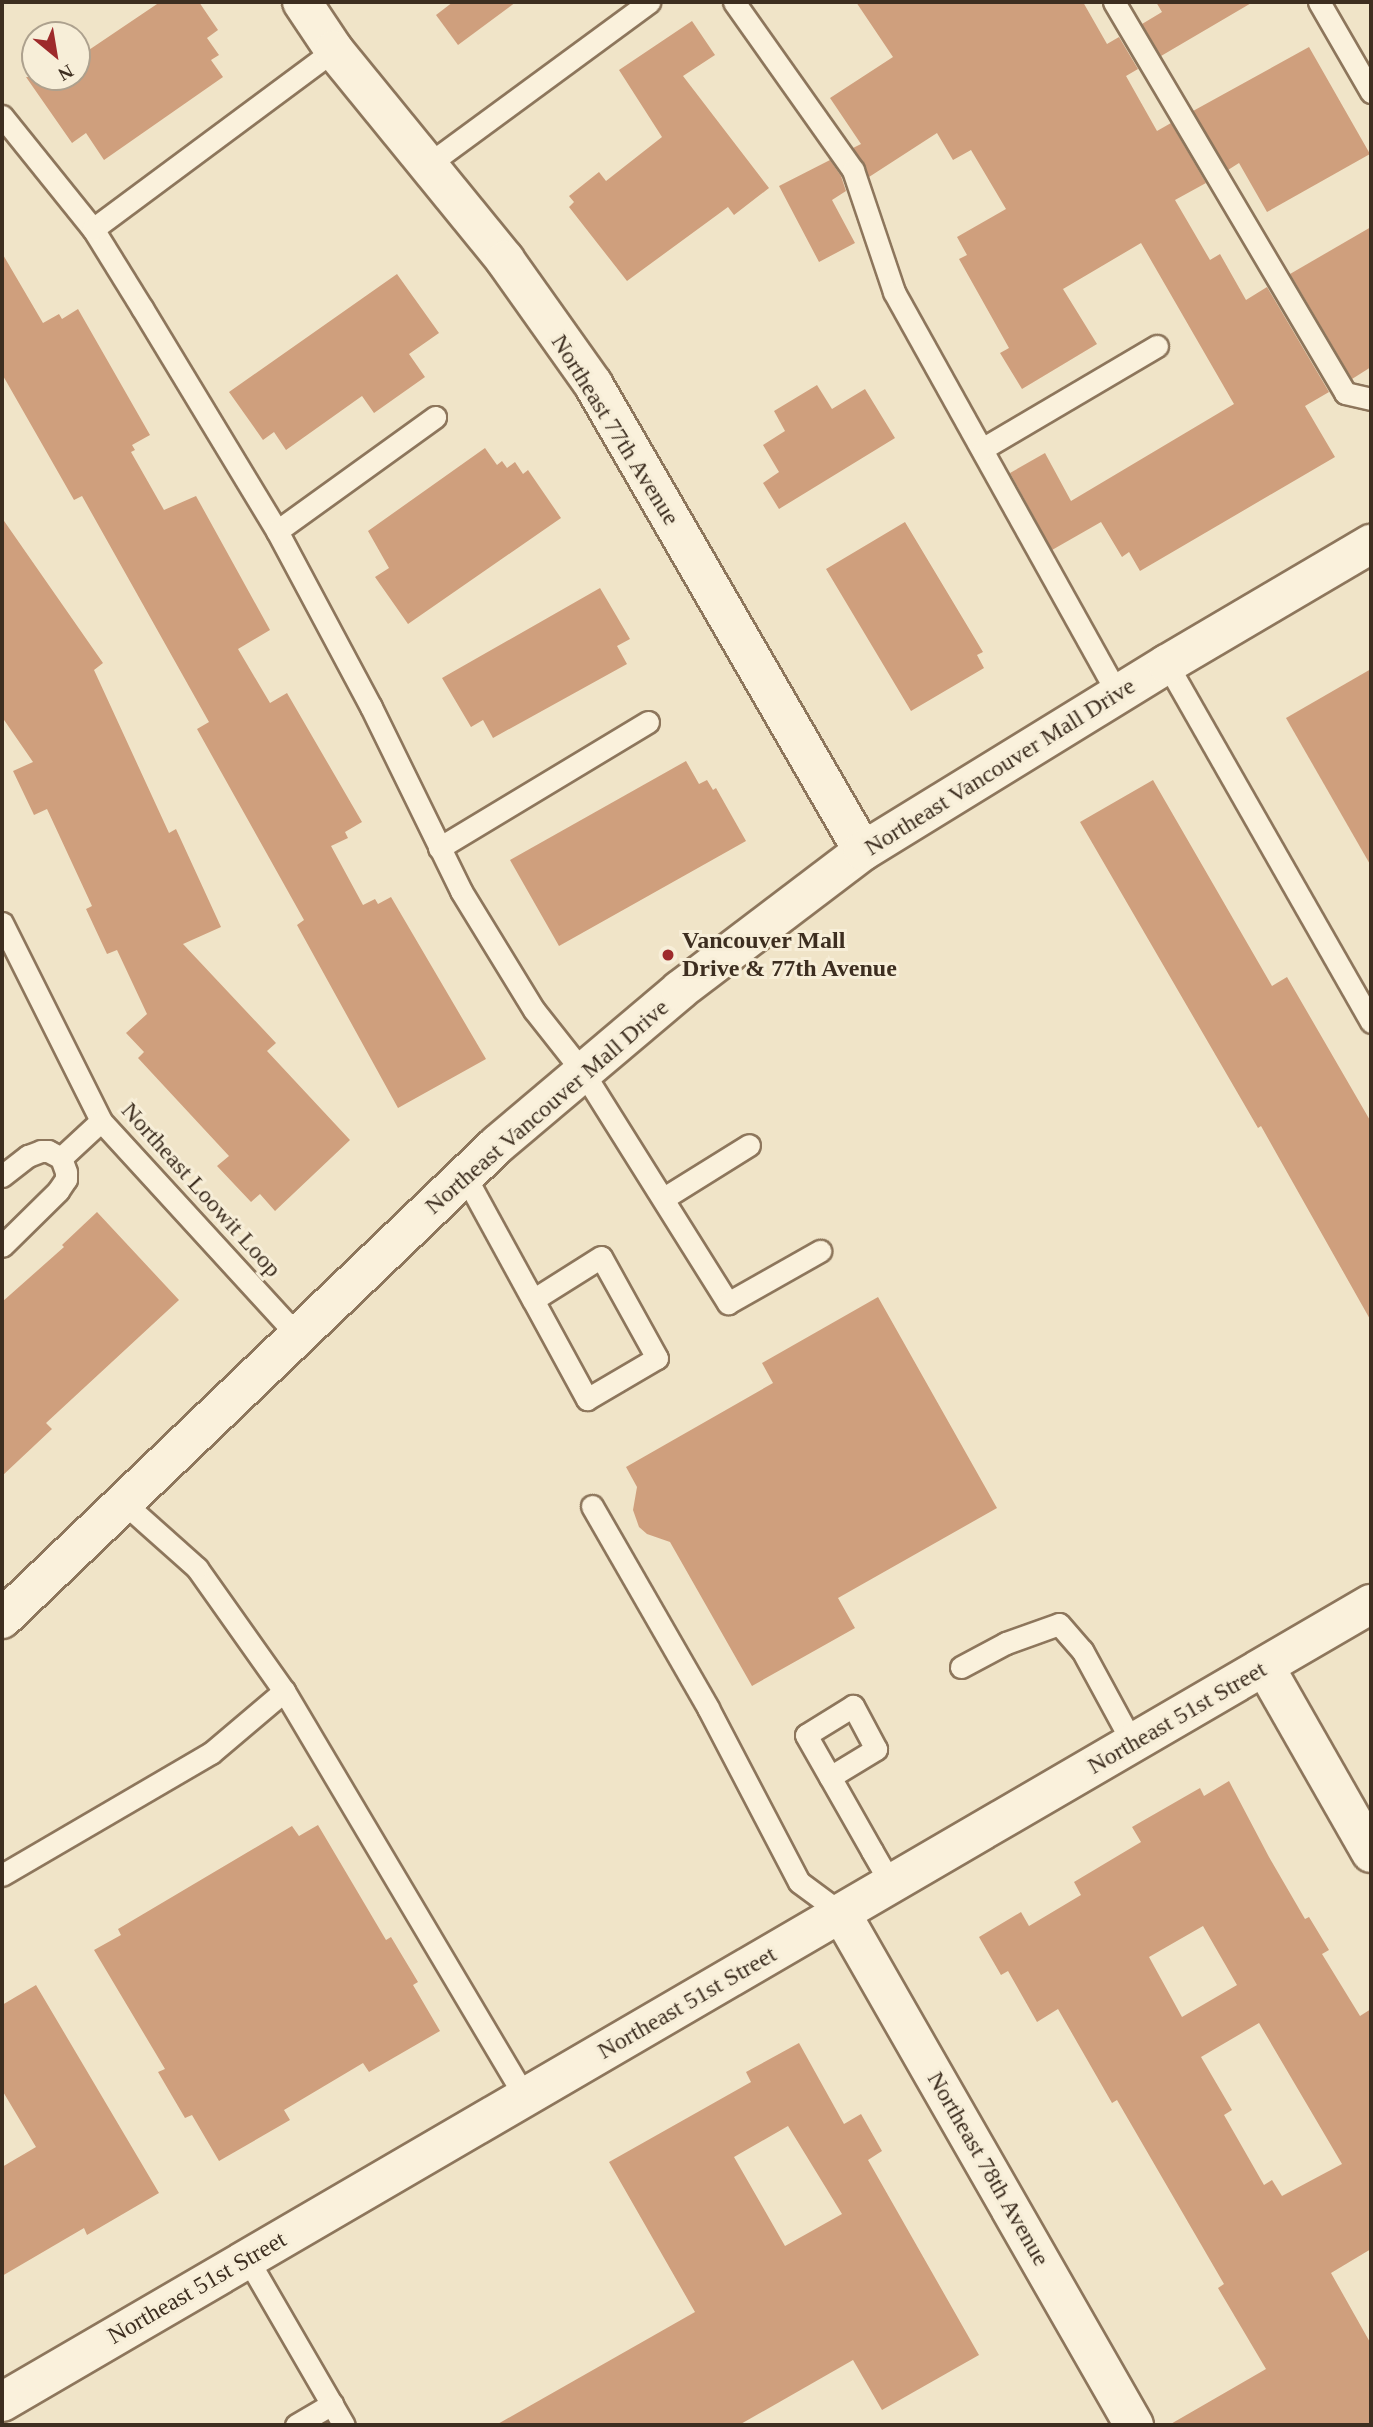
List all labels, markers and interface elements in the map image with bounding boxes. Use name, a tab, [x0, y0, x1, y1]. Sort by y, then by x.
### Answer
north arrow	[21, 21, 91, 91]
text: N	[55, 60, 77, 85]
street label: Northeast 77th Avenue	[544, 329, 686, 531]
street label: Northeast Vancouver Mall Drive	[859, 672, 1141, 862]
place label: Vancouver Mall Drive & 77th Avenue	[682, 927, 898, 983]
marker: Vancouver Mall Drive & 77th Avenue	[660, 947, 676, 963]
street label: Northeast Vancouver Mall Drive	[419, 993, 675, 1221]
street label: Northeast Loowit Loop	[115, 1097, 287, 1283]
street label: Northeast 51st Street	[1083, 1655, 1271, 1781]
street label: Northeast 51st Street	[593, 1940, 781, 2066]
street label: Northeast 78th Avenue	[920, 2066, 1056, 2272]
street label: Northeast 51st Street	[103, 2225, 291, 2351]

